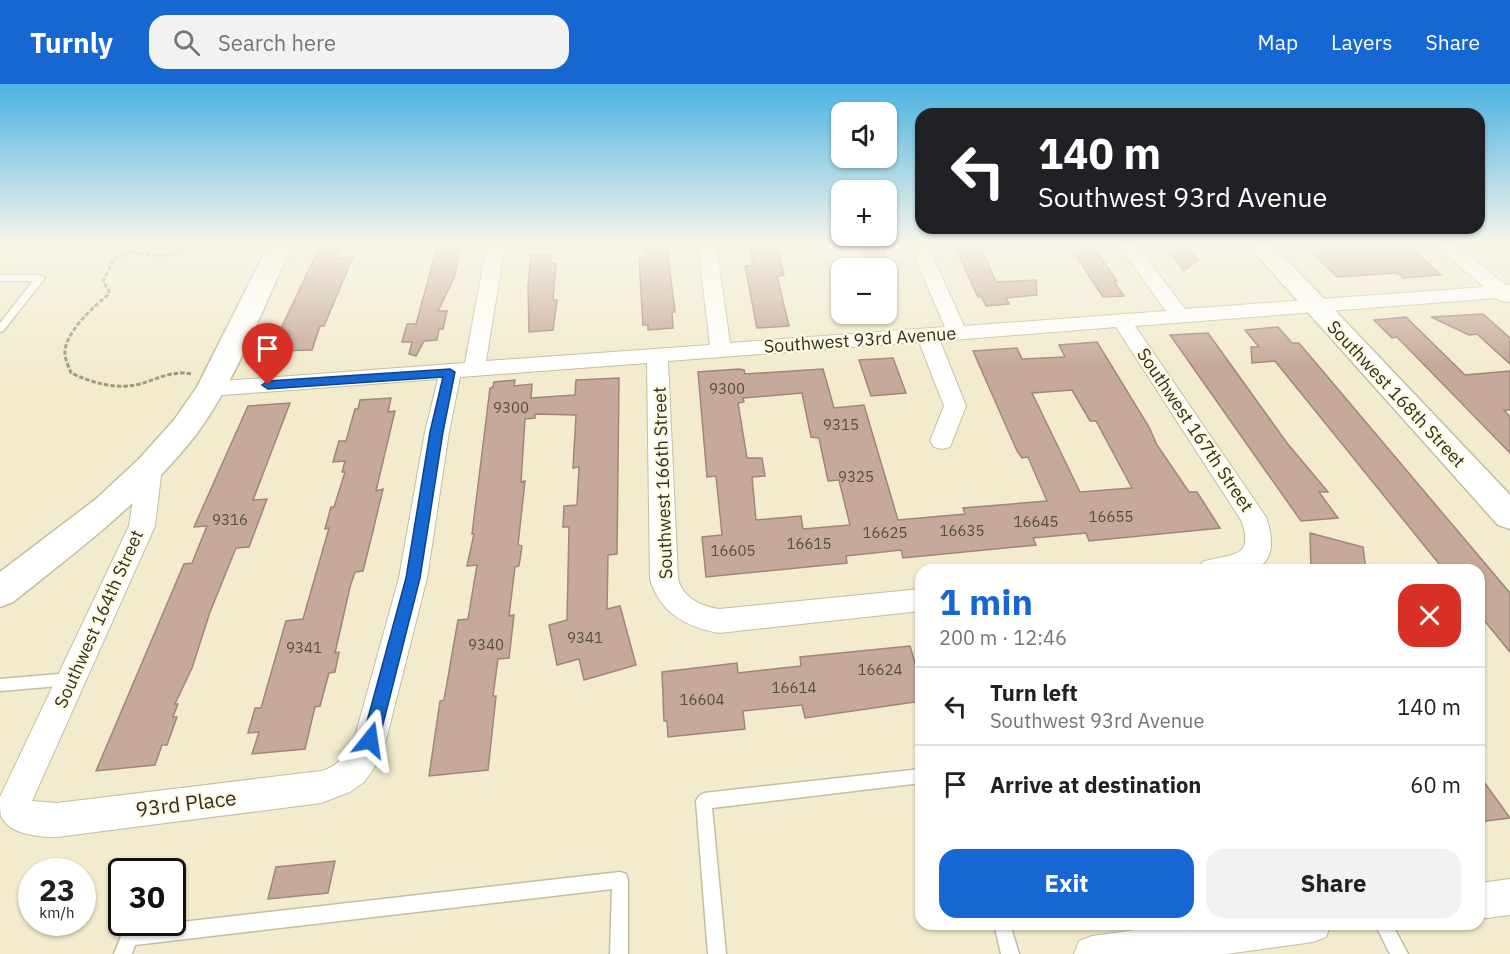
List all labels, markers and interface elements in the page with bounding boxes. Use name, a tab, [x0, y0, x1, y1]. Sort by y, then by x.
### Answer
search box	[149, 15, 569, 69]
text: Turnly	[30, 24, 113, 61]
icon: search	[170, 26, 203, 59]
text: Search here	[218, 28, 336, 57]
text: Map	[1258, 28, 1298, 56]
text: Layers	[1331, 28, 1393, 56]
text: Share	[1426, 28, 1480, 56]
map controls	[831, 102, 897, 324]
button: sound	[831, 102, 897, 168]
text: 140 m	[1038, 126, 1161, 181]
icon: left	[939, 132, 1017, 210]
text: Southwest 93rd Avenue	[1038, 179, 1327, 214]
button: +	[831, 180, 897, 246]
button: −	[831, 258, 897, 324]
street label: Southwest 168th Street	[1322, 315, 1470, 472]
street label: Southwest 93rd Avenue	[763, 321, 957, 358]
pin	[242, 323, 293, 385]
icon: arrive	[251, 332, 284, 365]
street label: Southwest 167th Street	[1132, 343, 1259, 516]
house number: 9300	[709, 379, 745, 398]
street label: Southwest 166th Street	[648, 386, 677, 580]
house number: 9300	[493, 398, 529, 417]
house number: 9315	[823, 415, 859, 434]
house number: 9325	[838, 467, 874, 486]
house number: 16655	[1088, 507, 1134, 526]
house number: 9316	[212, 510, 248, 529]
house number: 16645	[1013, 512, 1059, 531]
house number: 16635	[939, 521, 985, 540]
house number: 16625	[862, 523, 908, 542]
street label: Southwest 164th Street	[49, 526, 148, 711]
house number: 16615	[786, 534, 832, 553]
house number: 16605	[710, 541, 756, 560]
text: 1 min	[939, 578, 1033, 625]
button: close	[1398, 584, 1461, 647]
text: 200 m · 12:46	[939, 624, 1067, 651]
house number: 9341	[567, 628, 603, 647]
house number: 9340	[468, 635, 504, 654]
house number: 9341	[286, 638, 322, 657]
house number: 16624	[857, 660, 903, 679]
house number: 16614	[771, 678, 817, 697]
text: Turn left	[990, 678, 1078, 707]
house number: 16604	[679, 690, 725, 709]
icon: left	[939, 690, 972, 723]
text: 140 m	[1397, 692, 1461, 721]
text: Southwest 93rd Avenue	[990, 707, 1204, 734]
position arrow	[338, 708, 402, 772]
icon: arrive	[939, 768, 972, 801]
text: Arrive at destination	[990, 770, 1201, 799]
text: 60 m	[1410, 770, 1461, 799]
street label: 93rd Place	[134, 783, 238, 823]
button: Exit	[939, 849, 1194, 918]
button: Share	[1206, 849, 1461, 918]
speed limit sign: 30	[108, 858, 186, 936]
text: 23	[39, 870, 75, 909]
text: km/h	[39, 903, 75, 922]

